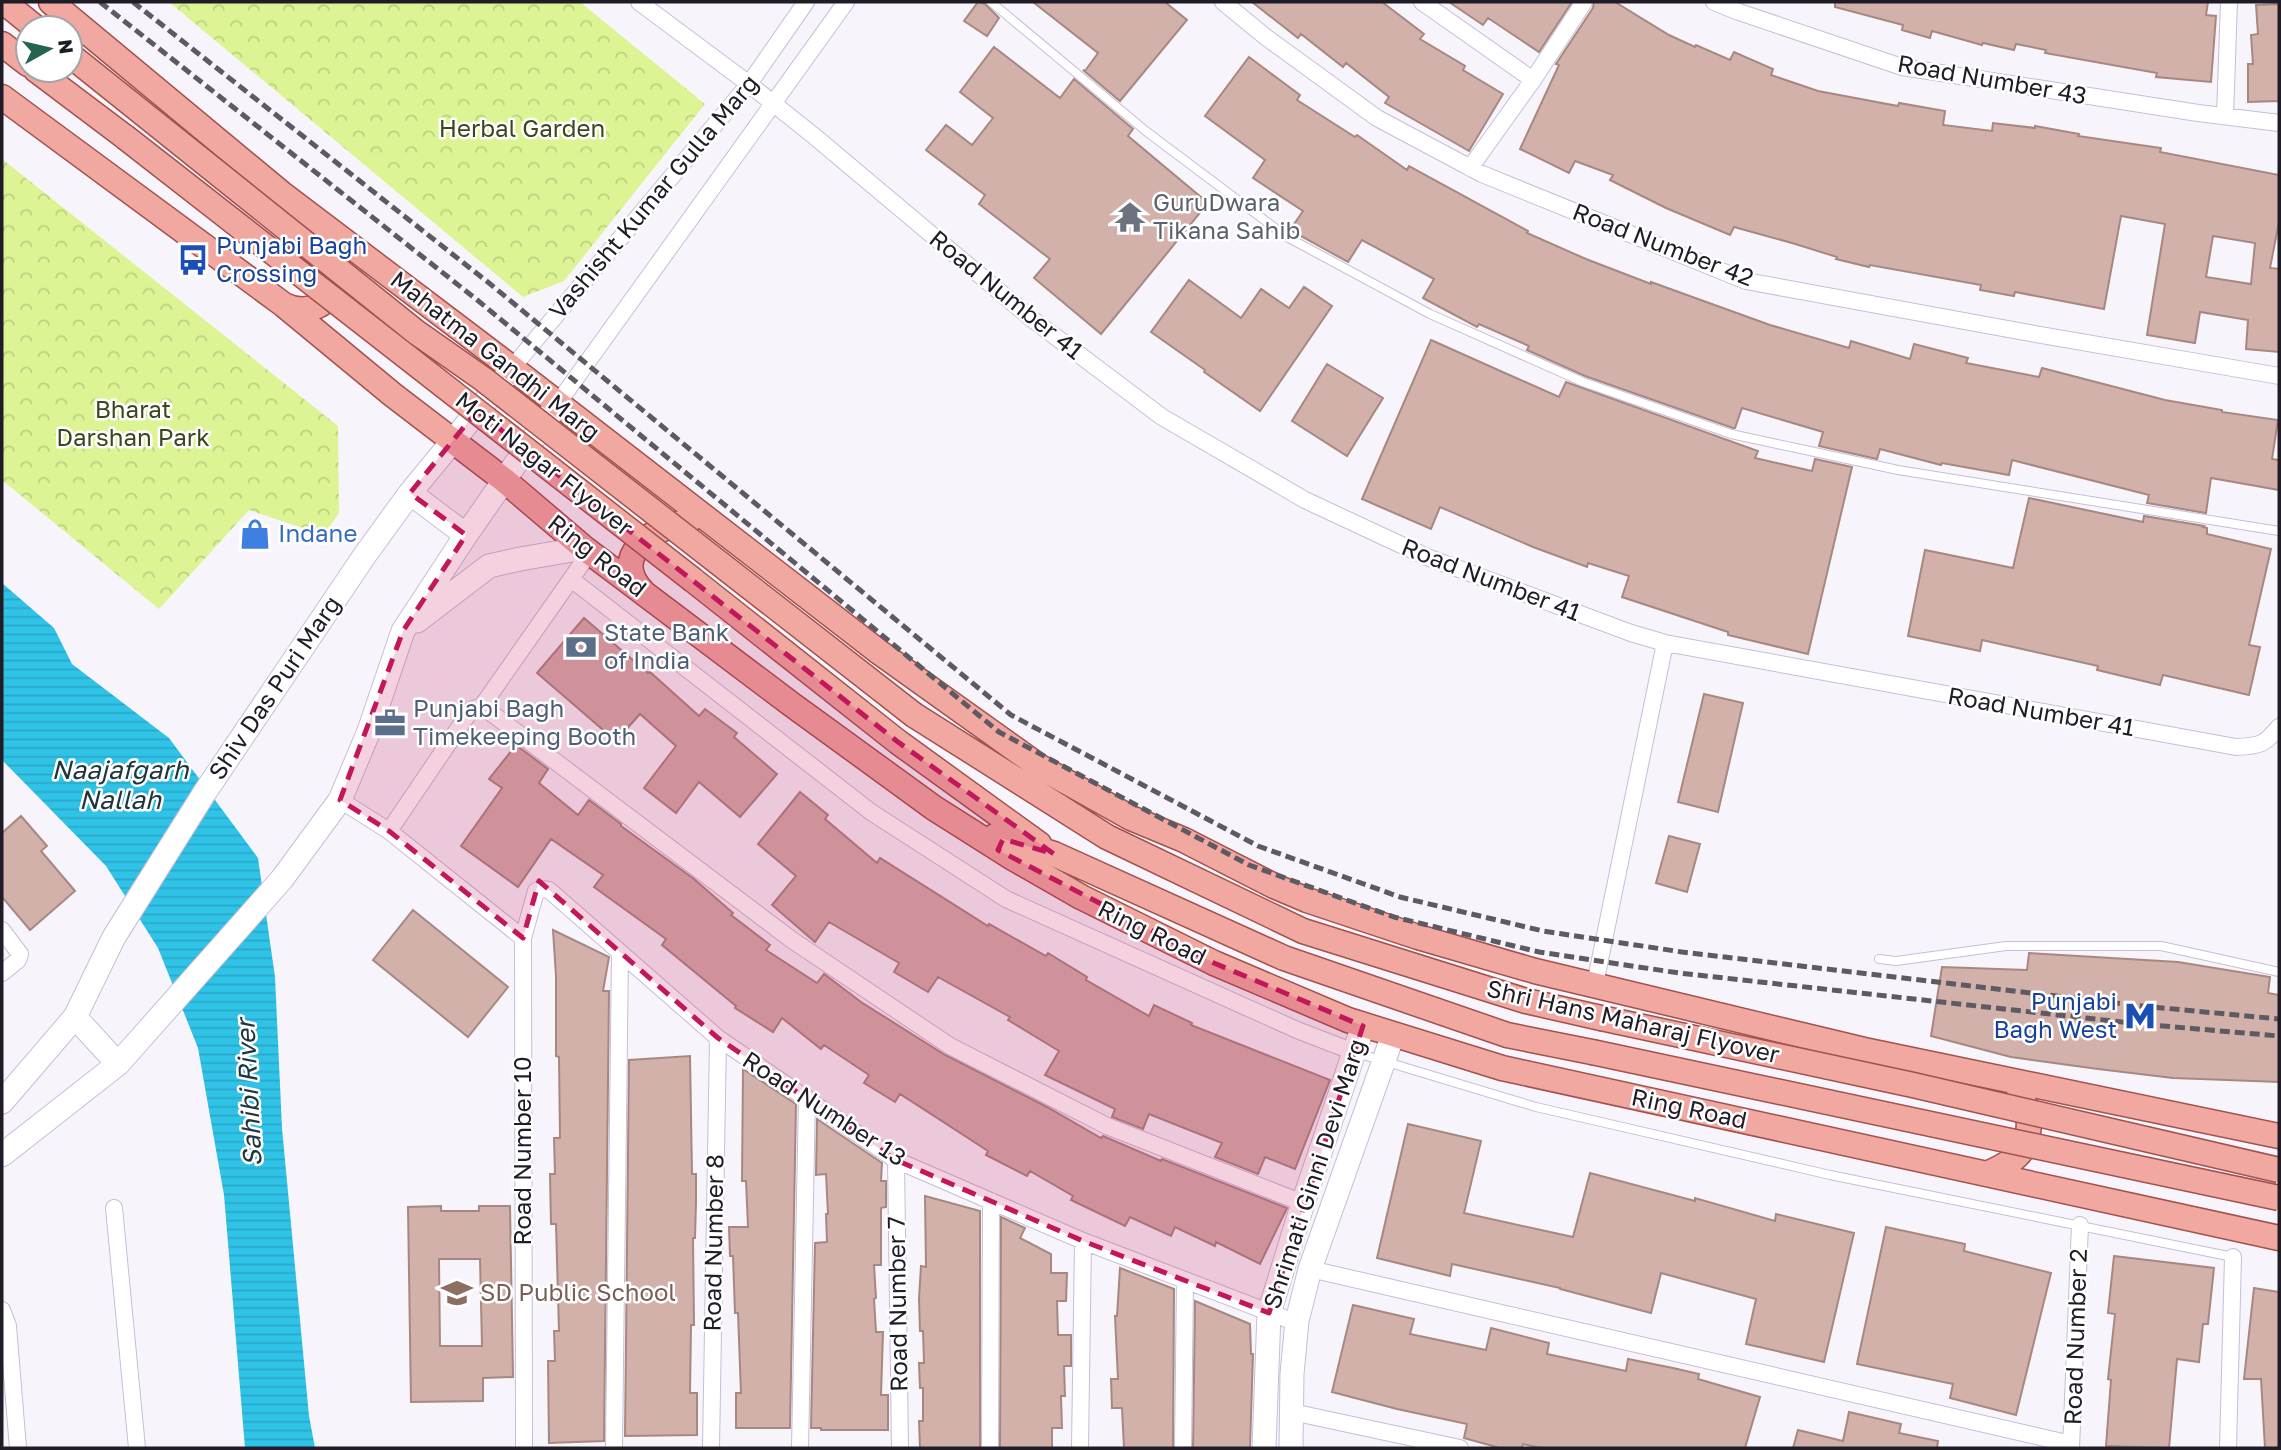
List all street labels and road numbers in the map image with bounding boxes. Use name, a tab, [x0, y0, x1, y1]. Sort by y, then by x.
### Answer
street label: Road Number 43	[1895, 48, 2089, 109]
street label: Vashisht Kumar Gulla Marg	[542, 68, 764, 324]
street label: Road Number 42	[1569, 196, 1758, 291]
street label: Road Number 41	[924, 223, 1090, 365]
street label: Mahatma Gandhi Marg	[385, 264, 606, 446]
street label: Moti Nagar Flyover	[450, 385, 639, 541]
street label: Ring Road	[543, 507, 653, 602]
street label: Road Number 41	[1398, 531, 1585, 626]
street label: Shiv Das Puri Marg	[202, 590, 346, 784]
street label: Road Number 41	[1946, 680, 2137, 741]
street label: Ring Road	[1094, 893, 1212, 970]
street label: Shri Hans Maharaj Flyover	[1484, 973, 1782, 1068]
street label: Shrimati Ginni Devi Marg	[1256, 1035, 1371, 1312]
street label: Road Number 13	[738, 1044, 912, 1171]
street label: Road Number 10	[507, 1056, 536, 1246]
street label: Ring Road	[1629, 1081, 1750, 1134]
street label: Road Number 8	[696, 1154, 729, 1332]
street label: Road Number 7	[880, 1216, 913, 1392]
street label: Road Number 2	[2057, 1248, 2092, 1426]

